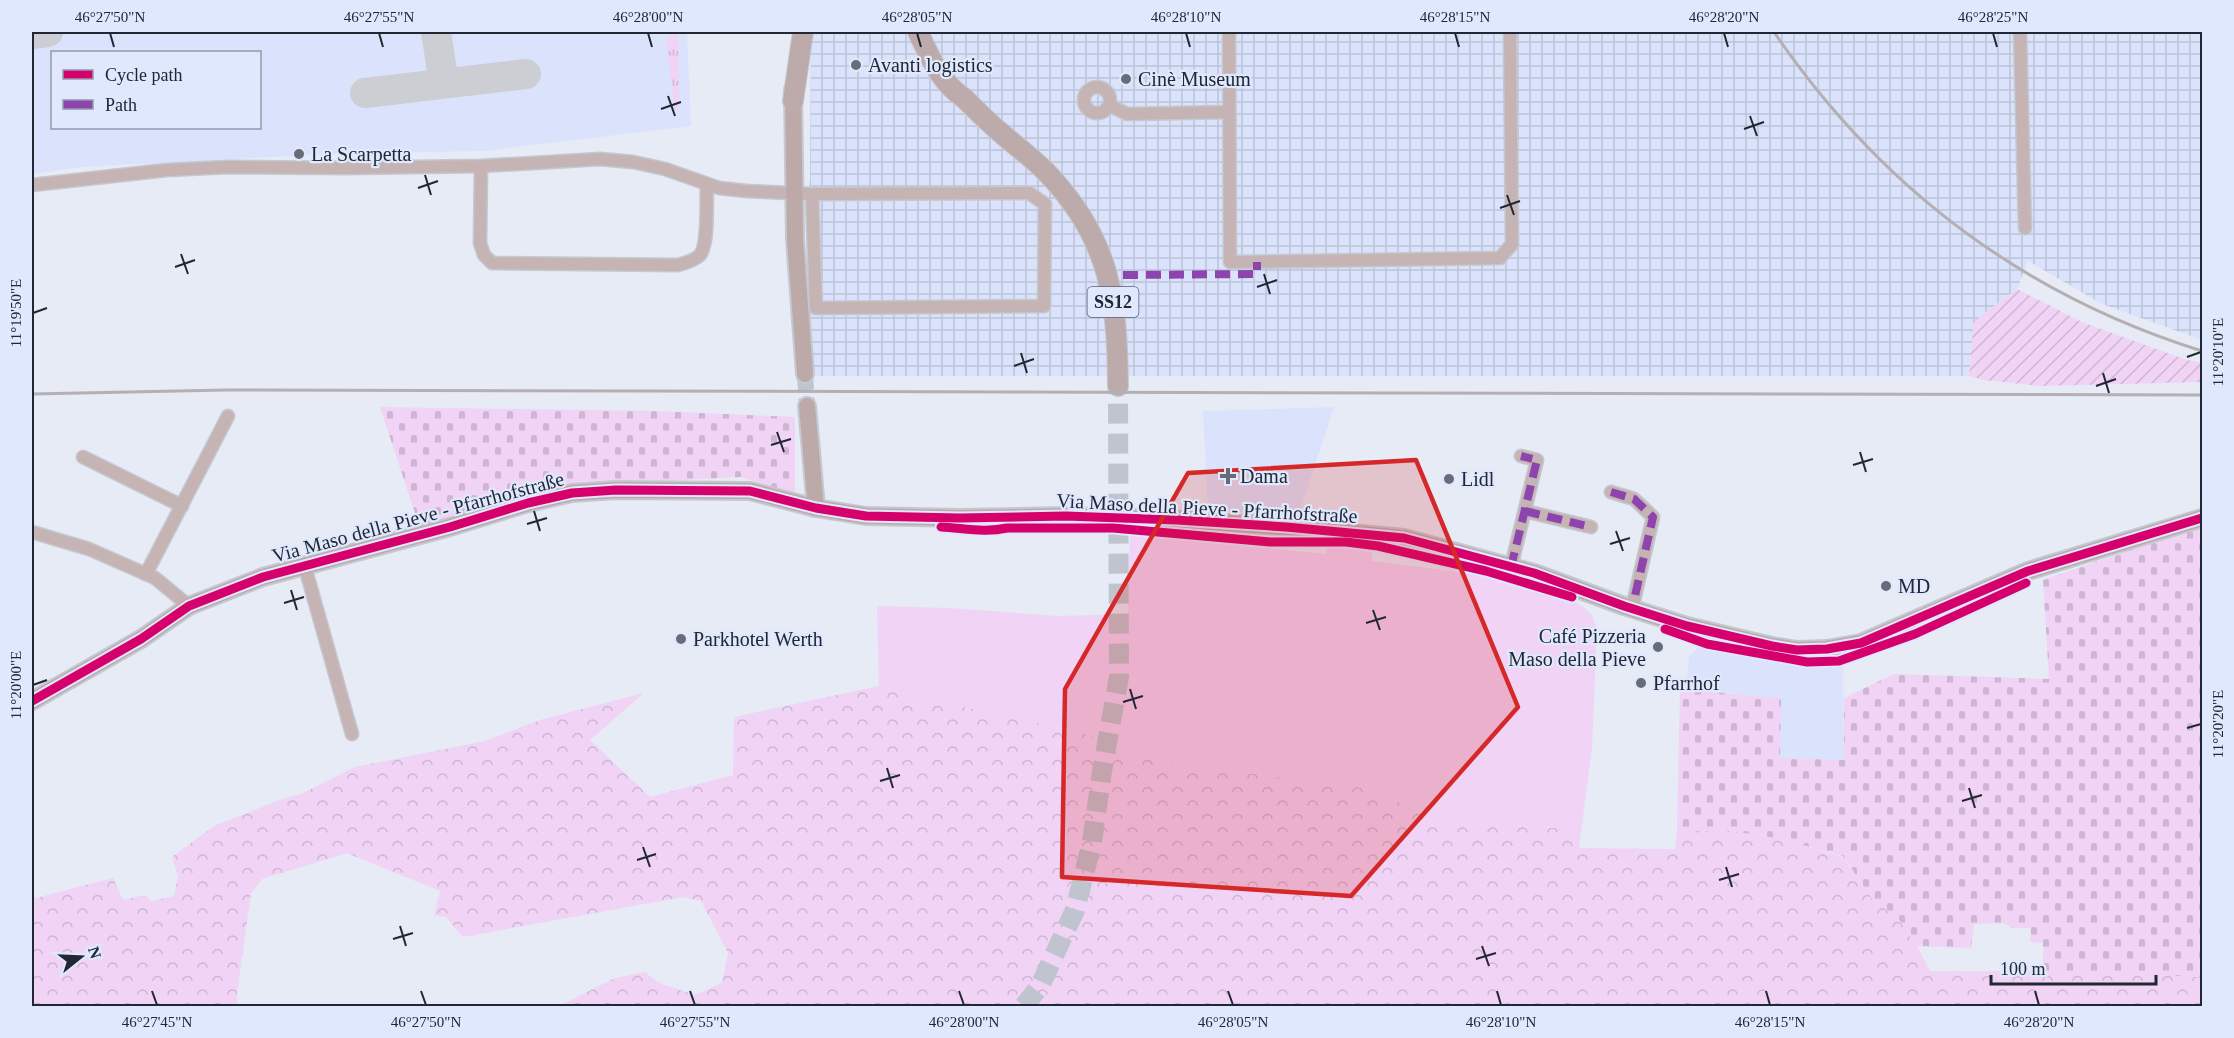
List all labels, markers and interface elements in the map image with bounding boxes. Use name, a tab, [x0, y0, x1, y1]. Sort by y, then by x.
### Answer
text: 46°27'50"N	[75, 9, 145, 25]
text: 46°27'55"N	[344, 9, 414, 25]
text: 46°28'00"N	[613, 9, 683, 25]
text: 46°28'05"N	[882, 9, 952, 25]
text: 46°28'10"N	[1151, 9, 1221, 25]
text: 46°28'15"N	[1420, 9, 1490, 25]
text: 46°28'20"N	[1689, 9, 1759, 25]
text: 46°28'25"N	[1958, 9, 2028, 25]
legend	[51, 51, 261, 129]
place label: Avanti logistics	[868, 54, 993, 77]
marker: Avanti logistics	[849, 58, 863, 72]
text: Cycle path	[105, 65, 182, 85]
place label: Cinè Museum	[1138, 68, 1251, 90]
marker: Cinè Museum	[1119, 72, 1133, 86]
text: Path	[105, 95, 137, 115]
place label: La Scarpetta	[311, 143, 412, 166]
marker: La Scarpetta	[292, 147, 306, 161]
text: 11°19'50"E	[8, 279, 24, 347]
road number: SS12	[1088, 287, 1138, 317]
text: 11°20'10"E	[2210, 318, 2226, 386]
place label: Dama	[1240, 465, 1288, 487]
street label: Via Maso della Pieve - Pfarrhofstraße	[270, 467, 567, 567]
place label: Lidl	[1461, 468, 1495, 490]
marker: Dama	[1221, 469, 1235, 483]
marker: Lidl	[1442, 472, 1456, 486]
street label: Via Maso della Pieve - Pfarrhofstraße	[1056, 489, 1358, 527]
place label: MD	[1898, 575, 1930, 597]
marker: MD	[1879, 579, 1893, 593]
place label: Café Pizzeria Maso della Pieve	[1508, 625, 1646, 670]
place label: Parkhotel Werth	[693, 628, 823, 650]
marker: Parkhotel Werth	[674, 632, 688, 646]
marker: Café Pizzeria Maso della Pieve	[1651, 640, 1665, 654]
text: 11°20'00"E	[8, 651, 24, 719]
place label: Pfarrhof	[1653, 672, 1720, 694]
marker: Pfarrhof	[1634, 676, 1648, 690]
text: 11°20'20"E	[2210, 690, 2226, 758]
north arrow	[51, 927, 111, 987]
text: N	[85, 944, 105, 961]
scale bar	[1991, 948, 2156, 986]
text: 100 m	[2000, 959, 2046, 979]
text: 46°27'45"N	[122, 1014, 192, 1030]
text: 46°27'50"N	[391, 1014, 461, 1030]
text: 46°27'55"N	[660, 1014, 730, 1030]
text: 46°28'00"N	[929, 1014, 999, 1030]
text: 46°28'05"N	[1198, 1014, 1268, 1030]
text: 46°28'10"N	[1466, 1014, 1536, 1030]
text: 46°28'15"N	[1735, 1014, 1805, 1030]
text: 46°28'20"N	[2004, 1014, 2074, 1030]

